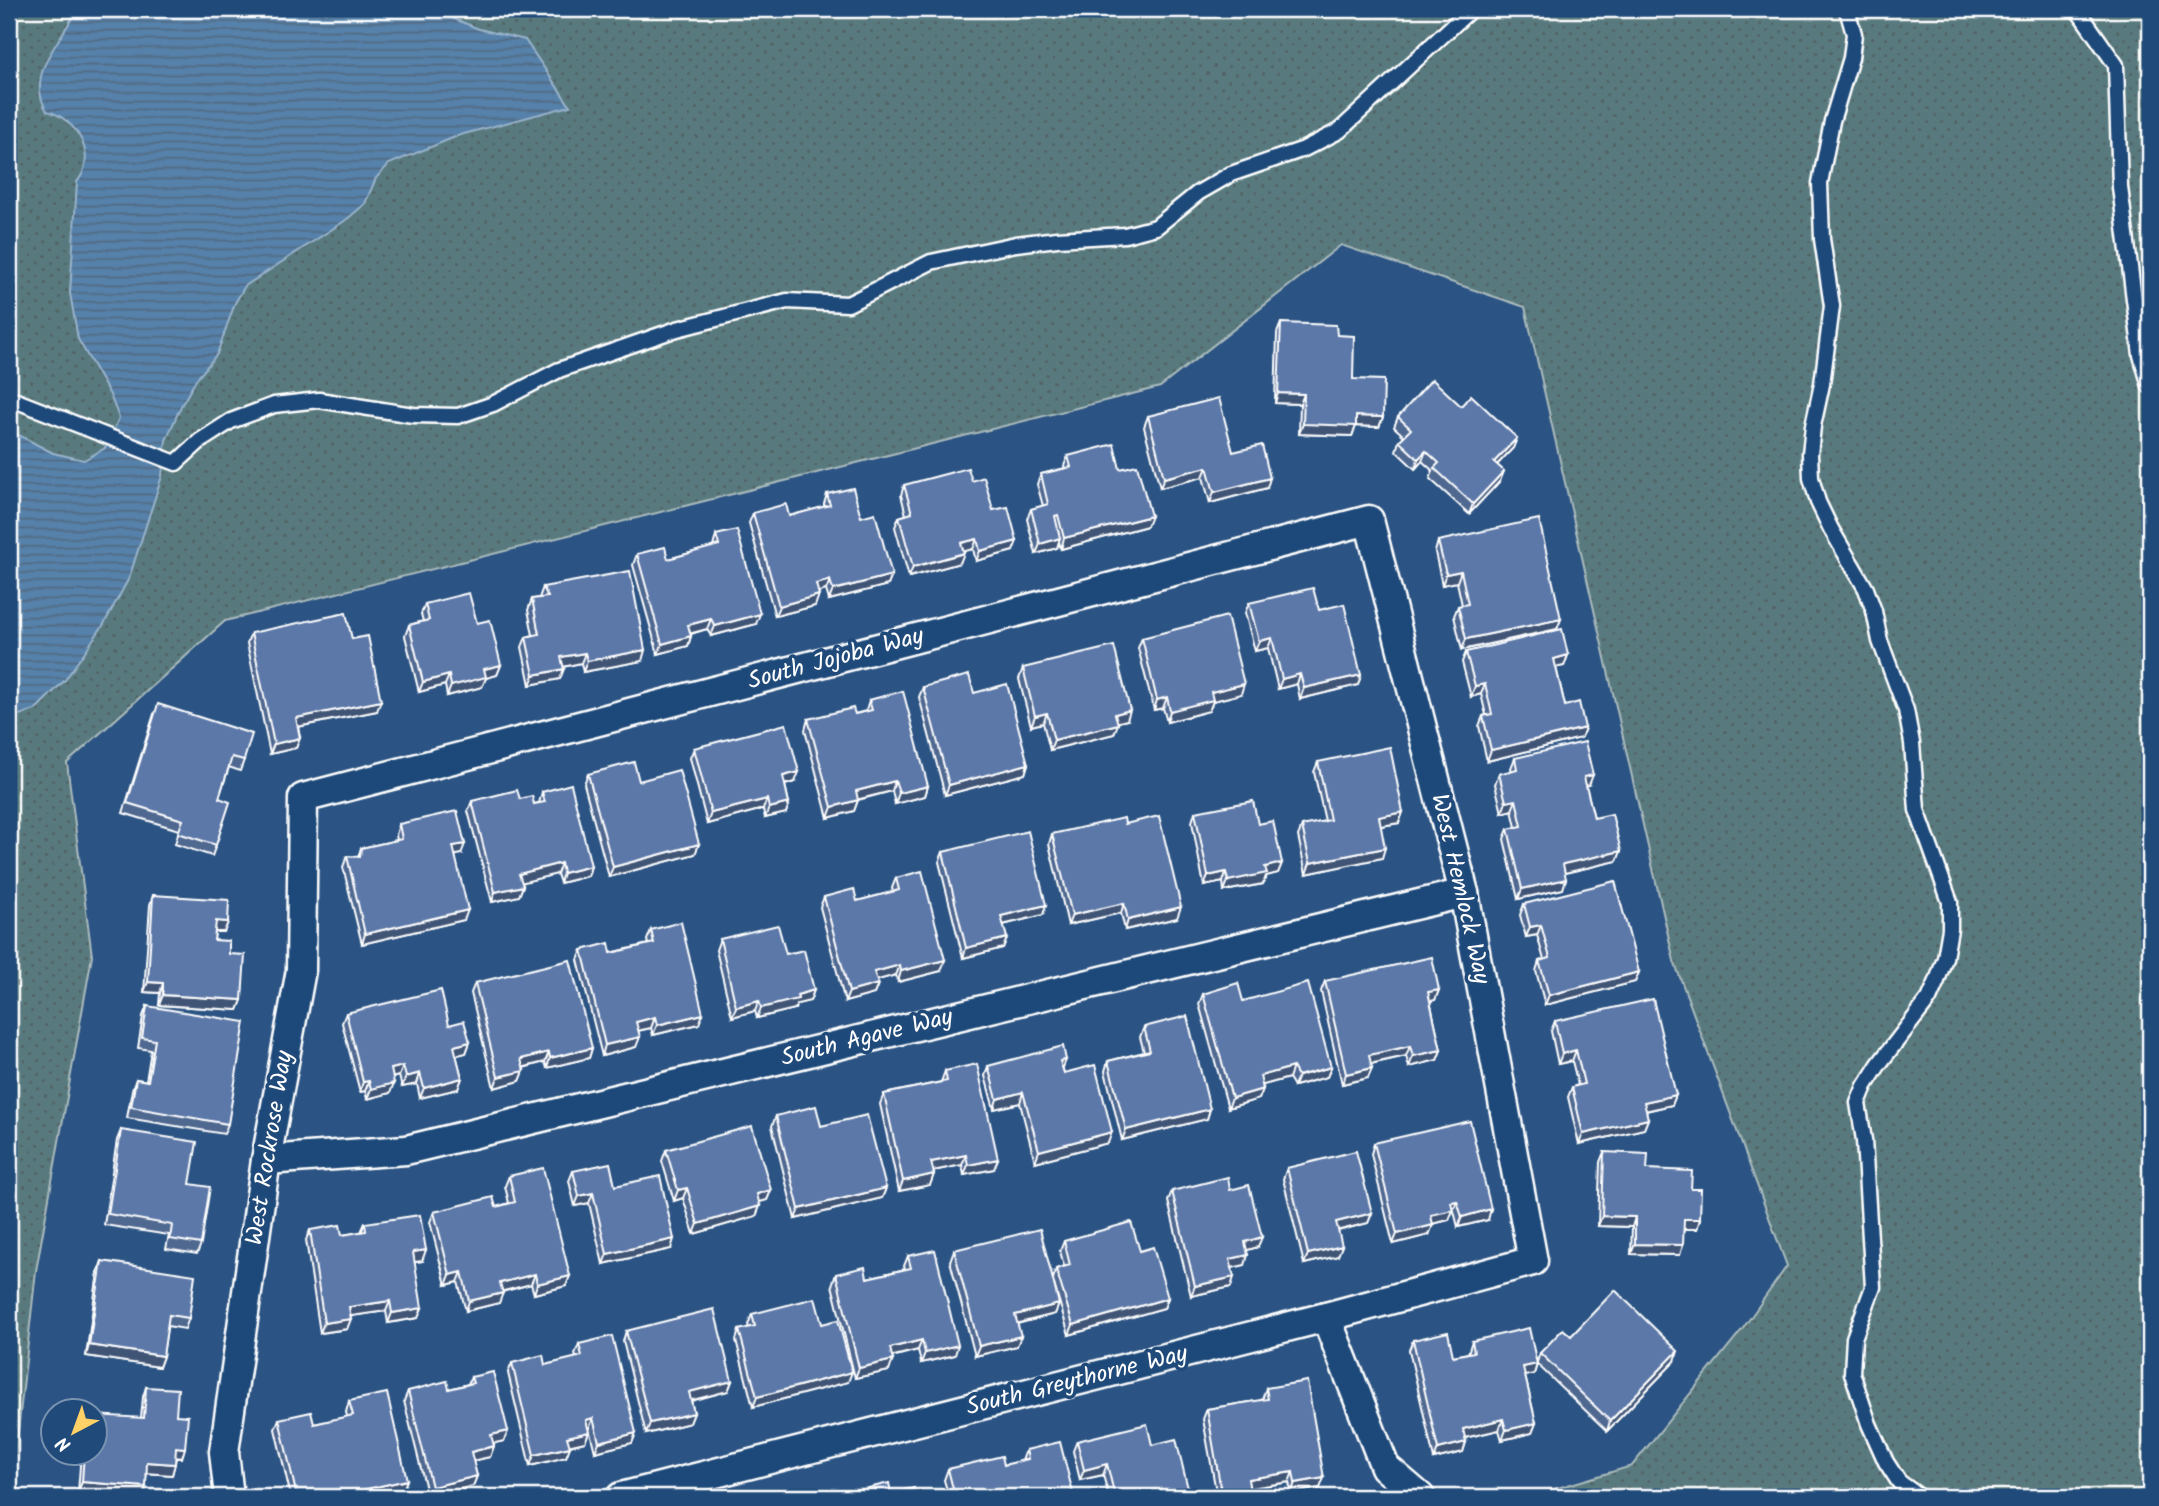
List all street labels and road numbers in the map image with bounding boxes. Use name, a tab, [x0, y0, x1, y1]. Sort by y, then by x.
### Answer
street label: South Jojoba Way	[744, 617, 929, 701]
street label: West Hemlock Way	[1419, 790, 1501, 989]
street label: South Agave Way	[777, 998, 958, 1078]
street label: West Rockrose Way	[235, 1047, 305, 1248]
street label: South Greythorne Way	[962, 1334, 1193, 1427]

